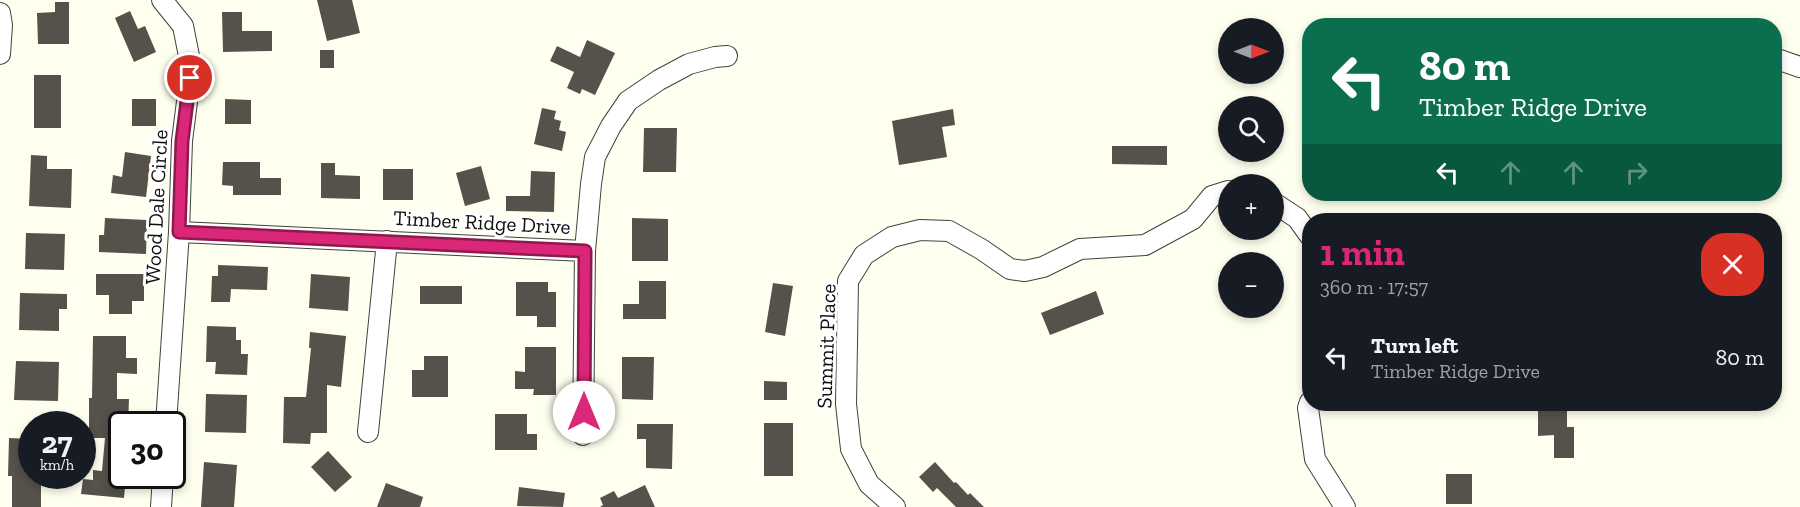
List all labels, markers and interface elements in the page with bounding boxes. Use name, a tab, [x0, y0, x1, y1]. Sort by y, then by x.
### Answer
north arrow	[1218, 18, 1284, 84]
map controls	[1218, 18, 1284, 318]
text: 80 m	[1419, 40, 1510, 91]
icon: left	[1320, 42, 1398, 120]
pin	[164, 52, 215, 103]
icon: arrive	[173, 61, 206, 94]
text: Timber Ridge Drive	[1419, 91, 1647, 123]
button: search	[1218, 96, 1284, 162]
street label: Wood Dale Circle	[139, 129, 173, 285]
icon: left	[1431, 156, 1464, 189]
icon: ahead	[1494, 156, 1527, 189]
icon: ahead	[1557, 156, 1590, 189]
icon: right	[1620, 156, 1653, 189]
button: +	[1218, 174, 1284, 240]
street label: Timber Ridge Drive	[393, 205, 571, 239]
text: 1 min	[1320, 231, 1405, 274]
button: close	[1701, 233, 1764, 296]
button: −	[1218, 252, 1284, 318]
text: 360 m · 17:57	[1320, 275, 1428, 299]
street label: Summit Place	[811, 283, 841, 409]
text: Turn left	[1371, 332, 1458, 359]
icon: left	[1320, 341, 1353, 374]
text: 80 m	[1716, 344, 1764, 371]
text: Timber Ridge Drive	[1371, 359, 1540, 383]
position arrow	[552, 380, 616, 444]
speed limit sign: 30	[108, 411, 186, 489]
text: 27	[42, 425, 72, 461]
text: km/h	[40, 456, 74, 474]

